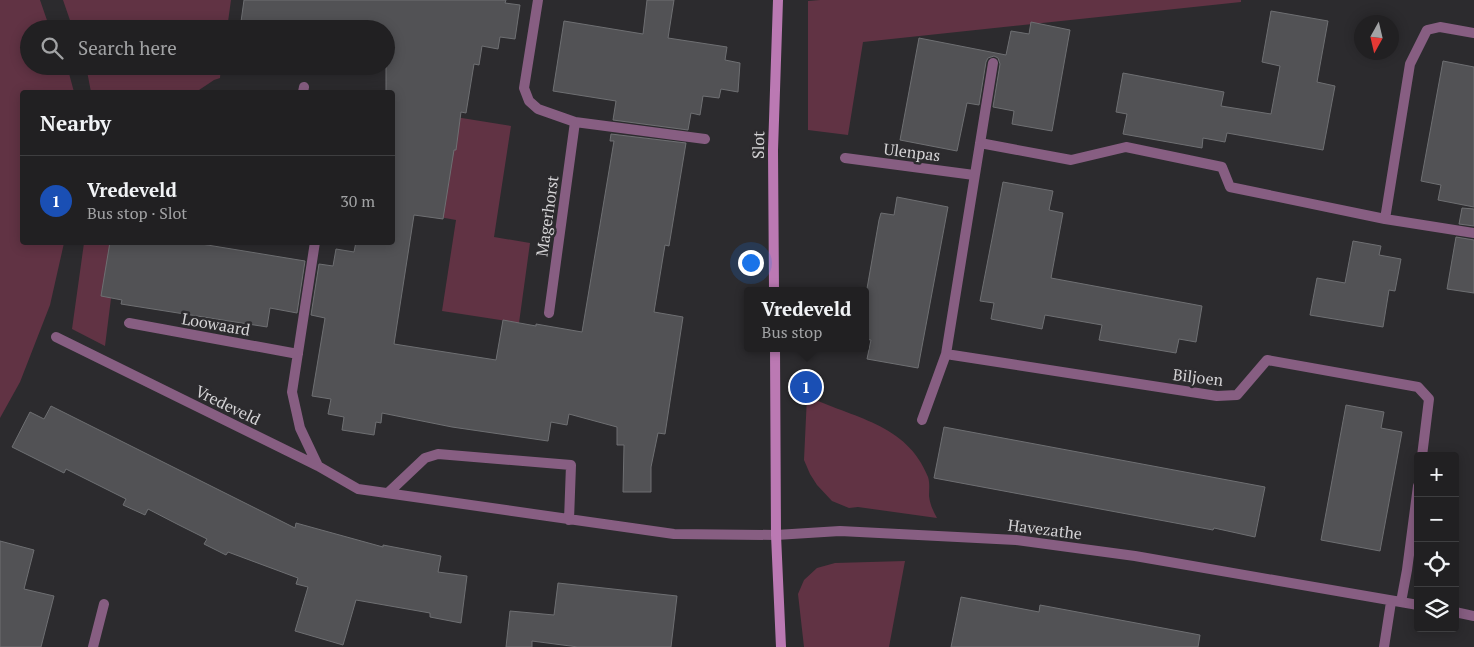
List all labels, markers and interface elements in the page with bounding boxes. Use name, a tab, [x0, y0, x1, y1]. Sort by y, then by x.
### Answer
north arrow	[1354, 15, 1399, 60]
search box	[20, 20, 395, 75]
icon: search	[38, 34, 66, 62]
text: Search here	[78, 35, 177, 60]
text: Nearby	[40, 109, 111, 137]
street label: Slot	[747, 131, 769, 159]
street label: Ulenpas	[882, 138, 942, 166]
street label: Magerhorst	[530, 174, 564, 258]
text: Vredeveld	[87, 177, 177, 202]
text: 1	[51, 190, 61, 212]
text: 30 m	[340, 190, 375, 212]
text: Bus stop · Slot	[87, 202, 187, 224]
your location	[738, 250, 764, 276]
popup	[744, 287, 869, 352]
text: Vredeveld	[762, 296, 851, 321]
street label: Loowaard	[180, 307, 252, 341]
text: Bus stop	[762, 321, 822, 343]
street label: Biljoen	[1172, 363, 1225, 391]
pin: 1	[790, 368, 822, 406]
street label: Vredeveld	[192, 380, 264, 430]
map controls	[1414, 452, 1459, 632]
button: +	[1414, 452, 1459, 497]
button: −	[1414, 497, 1459, 542]
street label: Havezathe	[1007, 514, 1083, 544]
button: locate	[1414, 542, 1459, 587]
button: layers	[1414, 587, 1459, 632]

